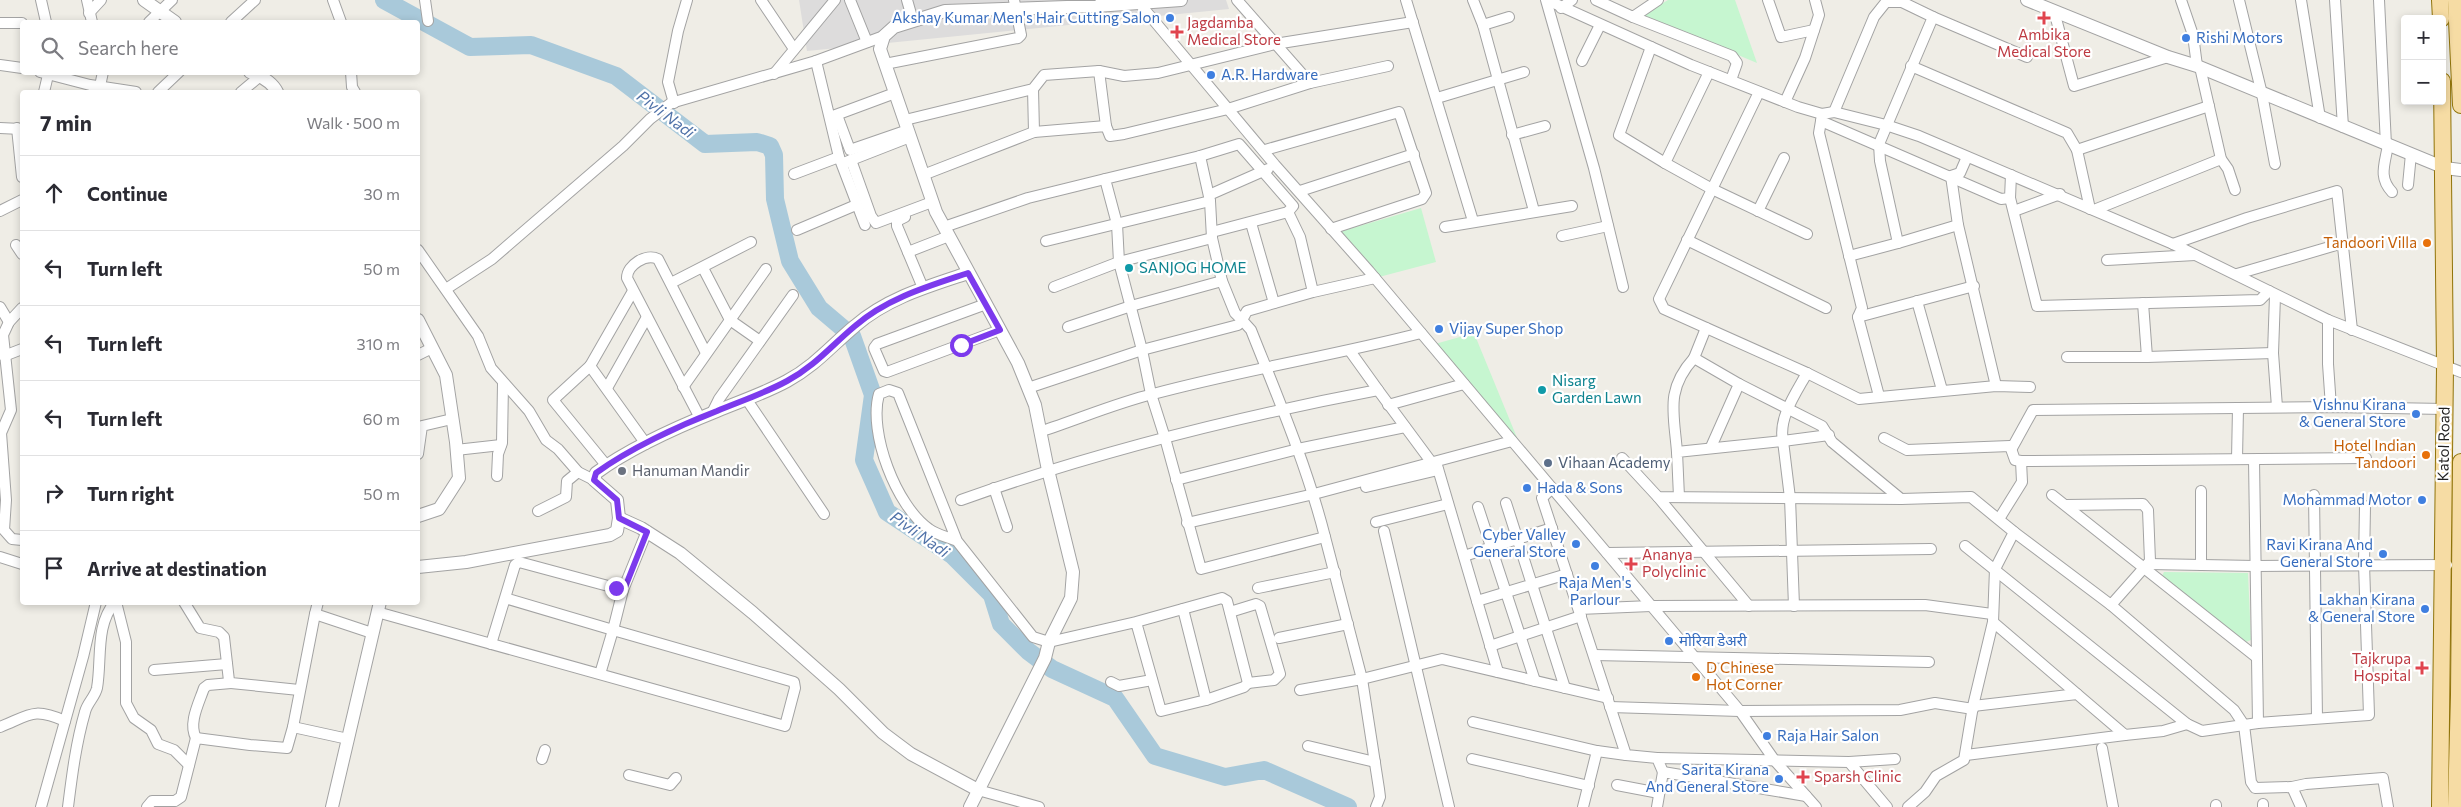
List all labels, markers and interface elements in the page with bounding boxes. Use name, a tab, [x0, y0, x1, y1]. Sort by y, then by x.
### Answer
place label: Akshay Kumar Men's Hair Cutting Salon	[892, 8, 1160, 26]
marker: Akshay Kumar Men's Hair Cutting Salon	[1164, 12, 1176, 24]
marker: Ambika Medical Store	[2038, 12, 2050, 24]
place label: Jagdamba Medical Store	[1187, 13, 1281, 48]
map controls	[2401, 15, 2446, 105]
button: +	[2401, 15, 2446, 60]
search box	[20, 20, 420, 75]
place label: Ambika Medical Store	[1997, 25, 2091, 60]
marker: Jagdamba Medical Store	[1171, 26, 1183, 38]
place label: Rishi Motors	[2196, 28, 2283, 46]
marker: Rishi Motors	[2180, 32, 2192, 44]
icon: search	[38, 34, 66, 62]
text: Search here	[78, 36, 178, 59]
button: −	[2401, 60, 2446, 105]
place label: A.R. Hardware	[1221, 65, 1318, 83]
marker: A.R. Hardware	[1205, 69, 1217, 81]
water label: Pivli Nadi	[634, 86, 700, 142]
text: 7 min	[40, 110, 92, 135]
text: Walk · 500 m	[306, 113, 400, 132]
icon: ahead	[40, 179, 68, 207]
text: Continue	[87, 182, 167, 205]
text: 30 m	[363, 184, 400, 203]
place label: Tandoori Villa	[2323, 233, 2417, 251]
marker: Tandoori Villa	[2421, 237, 2433, 249]
icon: left	[40, 254, 68, 282]
text: Turn left	[87, 257, 162, 280]
place label: SANJOG HOME	[1139, 258, 1247, 276]
text: 50 m	[363, 259, 400, 278]
marker: SANJOG HOME	[1123, 262, 1135, 274]
place label: Vijay Super Shop	[1449, 319, 1563, 337]
marker: Vijay Super Shop	[1433, 323, 1445, 335]
icon: left	[40, 329, 68, 357]
text: Turn left	[87, 332, 162, 355]
text: 310 m	[357, 334, 400, 353]
route start	[950, 334, 973, 357]
place label: Nisarg Garden Lawn	[1552, 371, 1641, 406]
marker: Nisarg Garden Lawn	[1536, 384, 1548, 396]
place label: Vishnu Kirana & General Store	[2299, 395, 2406, 430]
icon: left	[40, 404, 68, 432]
text: Turn left	[87, 407, 162, 430]
street label: Katol Road	[2433, 407, 2453, 481]
marker: Vishnu Kirana & General Store	[2410, 408, 2422, 420]
text: 60 m	[363, 409, 400, 428]
place label: Hotel Indian Tandoori	[2334, 436, 2416, 471]
marker: Hotel Indian Tandoori	[2420, 449, 2432, 461]
place label: Vihaan Academy	[1558, 453, 1671, 471]
marker: Vihaan Academy	[1542, 457, 1554, 469]
place label: Hanuman Mandir	[632, 461, 750, 479]
marker: Hanuman Mandir	[616, 465, 628, 477]
place label: Hada & Sons	[1537, 478, 1623, 496]
icon: right	[40, 479, 68, 507]
text: Turn right	[87, 482, 174, 505]
marker: Hada & Sons	[1521, 482, 1533, 494]
text: 50 m	[363, 484, 400, 503]
place label: Mohammad Motor	[2283, 490, 2412, 508]
marker: Mohammad Motor	[2416, 494, 2428, 506]
water label: Pivli Nadi	[887, 506, 954, 561]
place label: Cyber Valley General Store	[1473, 525, 1566, 560]
place label: Ravi Kirana And General Store	[2266, 535, 2373, 570]
marker: Cyber Valley General Store	[1570, 538, 1582, 550]
place label: Ananya Polyclinic	[1642, 545, 1706, 580]
marker: Ravi Kirana And General Store	[2377, 548, 2389, 560]
icon: arrive	[40, 554, 68, 582]
text: Arrive at destination	[87, 557, 267, 580]
marker: Ananya Polyclinic	[1624, 557, 1638, 571]
marker: Raja Men's Parlour	[1589, 560, 1601, 572]
place label: Raja Men's Parlour	[1558, 573, 1632, 608]
route end	[605, 577, 628, 600]
place label: Lakhan Kirana & General Store	[2308, 590, 2415, 625]
marker: Lakhan Kirana & General Store	[2419, 603, 2431, 615]
place label: मोरिया डेअरी	[1679, 631, 1748, 649]
marker: मोरिया डेअरी	[1663, 635, 1675, 647]
place label: Tajkrupa Hospital	[2352, 649, 2411, 684]
place label: D Chinese Hot Corner	[1706, 658, 1783, 693]
marker: Tajkrupa Hospital	[2415, 661, 2429, 675]
marker: D Chinese Hot Corner	[1690, 671, 1702, 683]
place label: Raja Hair Salon	[1777, 726, 1879, 744]
marker: Raja Hair Salon	[1761, 730, 1773, 742]
place label: Sarita Kirana And General Store	[1645, 760, 1769, 795]
place label: Sparsh Clinic	[1814, 767, 1901, 785]
marker: Sparsh Clinic	[1796, 770, 1810, 784]
marker: Sarita Kirana And General Store	[1773, 773, 1785, 785]

